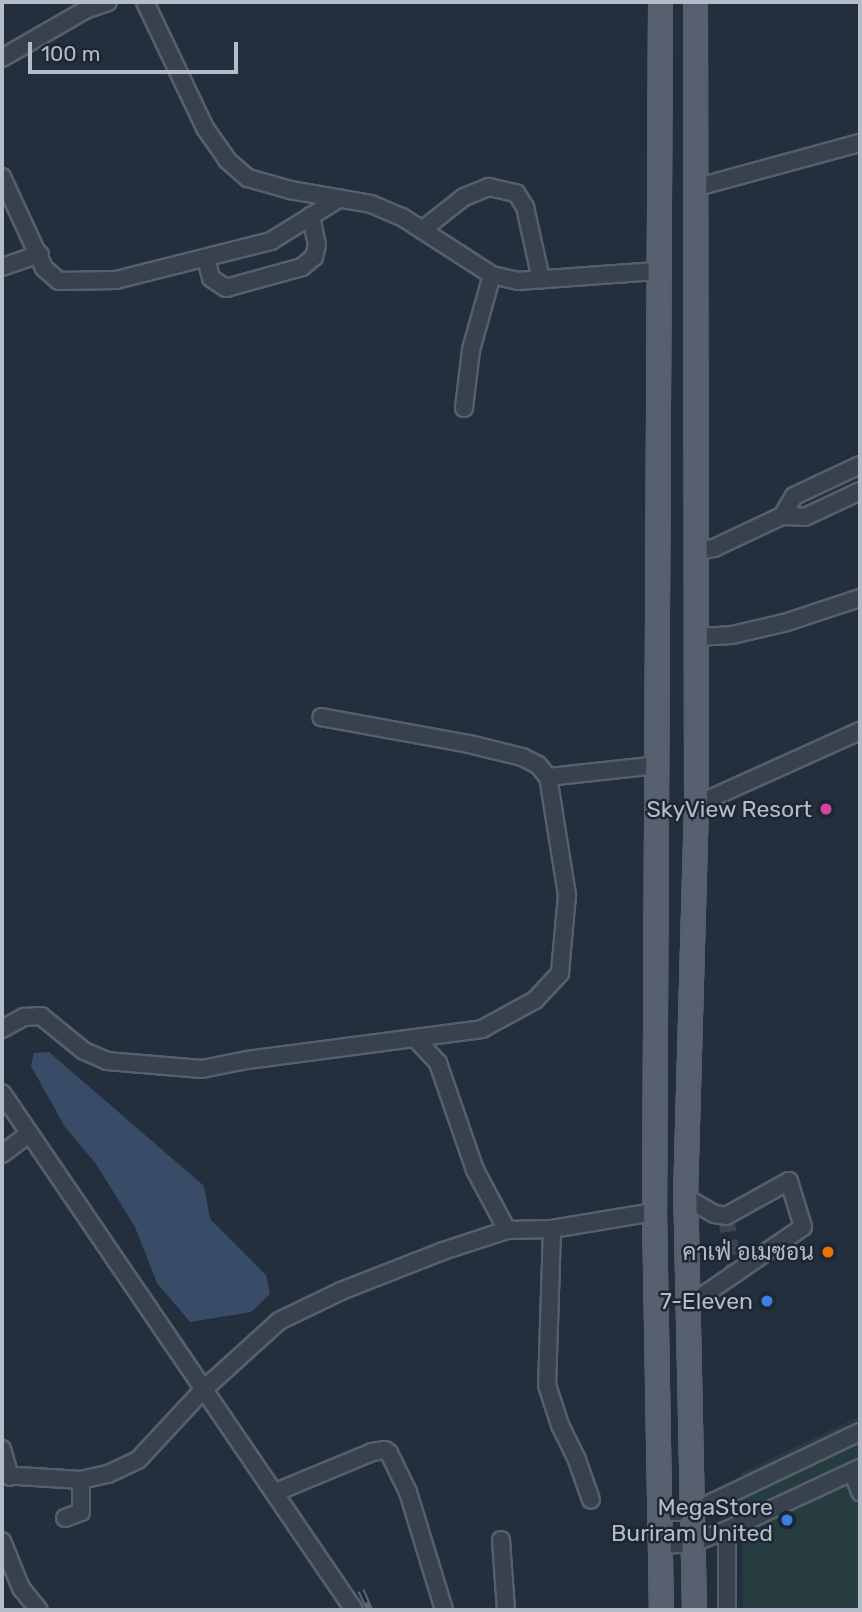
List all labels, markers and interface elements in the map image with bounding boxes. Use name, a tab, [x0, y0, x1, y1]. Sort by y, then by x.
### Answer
scale bar	[32, 28, 242, 72]
text: 100 m	[41, 41, 100, 66]
place label: SkyView Resort	[646, 795, 812, 823]
marker: SkyView Resort	[818, 801, 834, 817]
place label: คาเฟ่ อเมซอน	[683, 1238, 814, 1266]
marker: คาเฟ่ อเมซอน	[820, 1244, 836, 1260]
place label: 7-Eleven	[660, 1287, 753, 1315]
marker: 7-Eleven	[759, 1293, 775, 1309]
place label: MegaStore Buriram United	[611, 1493, 773, 1547]
marker: MegaStore Buriram United	[779, 1512, 795, 1528]

